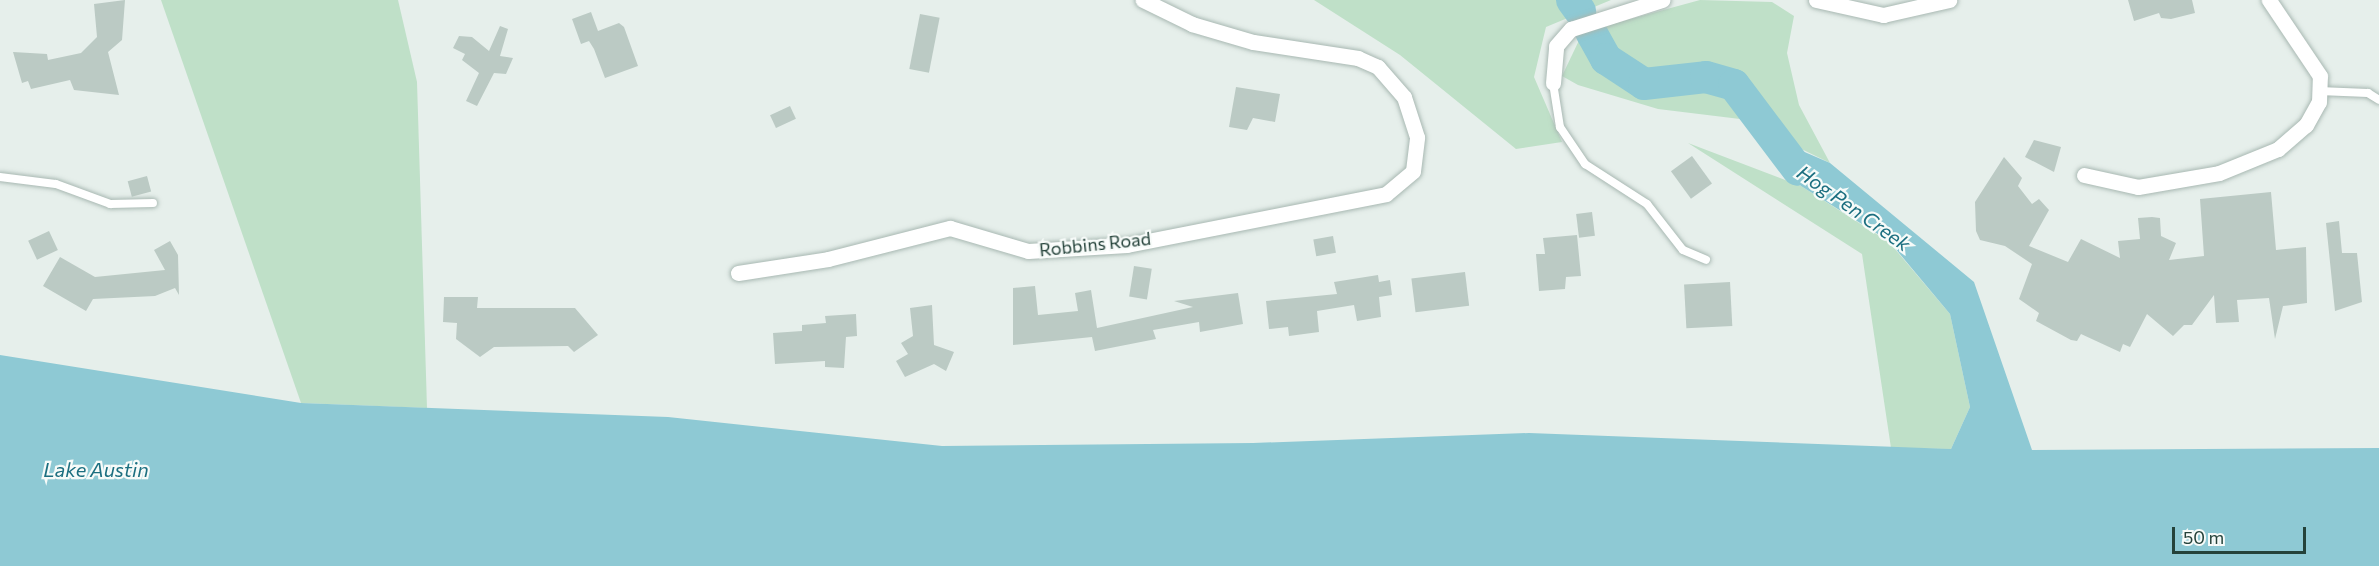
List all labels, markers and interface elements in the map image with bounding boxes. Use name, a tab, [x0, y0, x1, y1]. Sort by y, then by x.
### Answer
water label: Hog Pen Creek	[1793, 160, 1915, 256]
street label: Robbins Road	[1038, 227, 1152, 261]
water label: Lake Austin	[43, 457, 149, 481]
scale bar	[2175, 515, 2308, 553]
text: 50 m	[2183, 526, 2224, 548]

